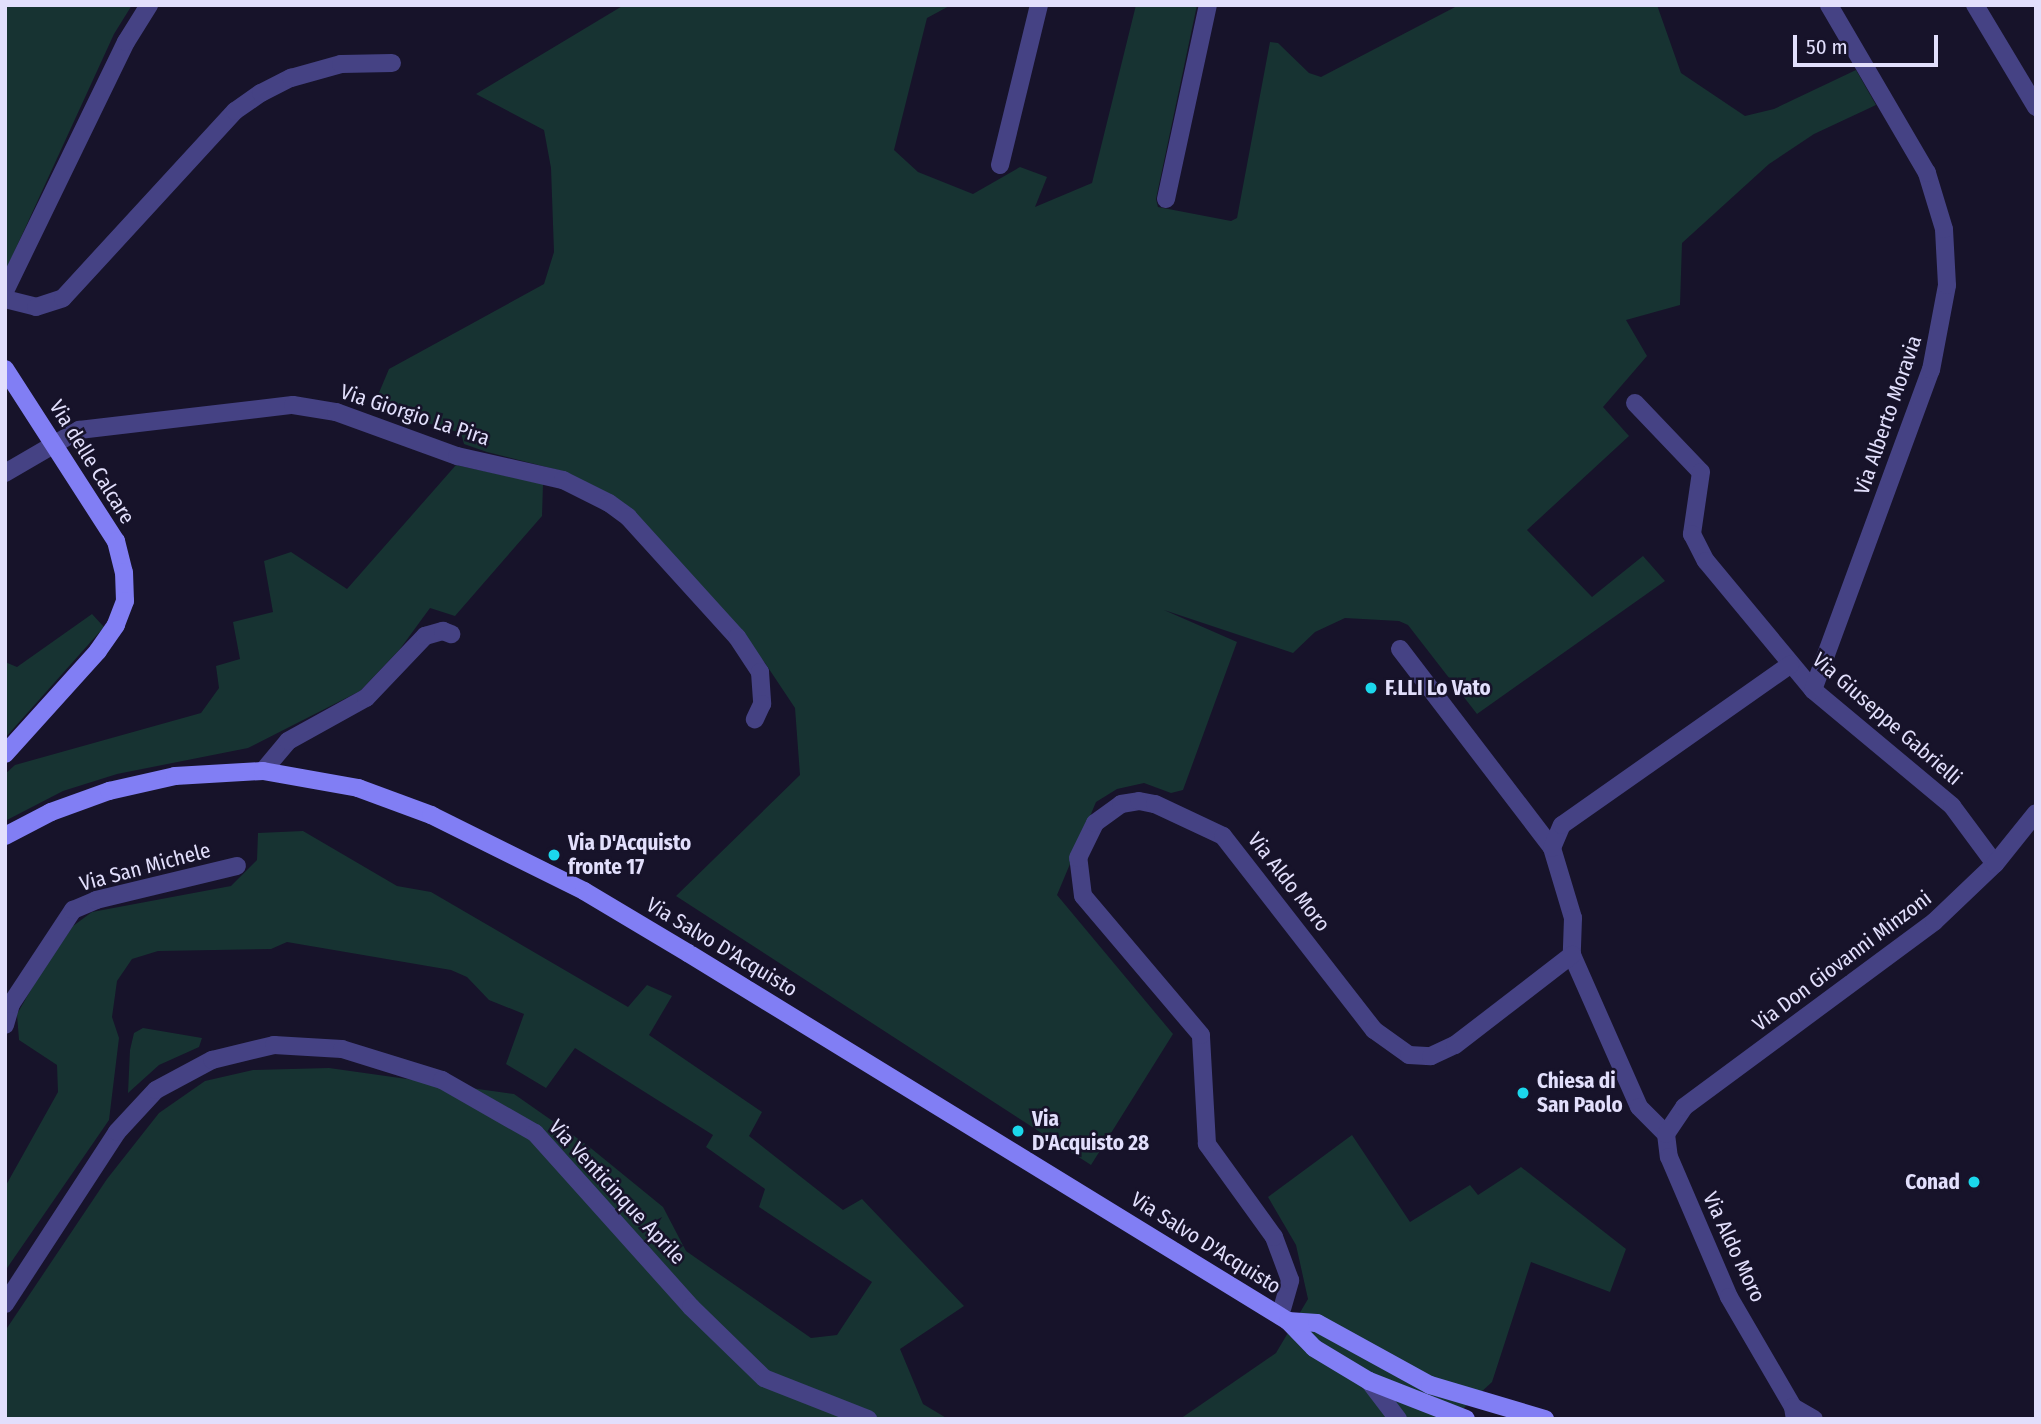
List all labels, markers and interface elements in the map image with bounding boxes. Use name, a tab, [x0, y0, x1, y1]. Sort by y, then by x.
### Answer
scale bar	[1796, 21, 1941, 65]
text: 50 m	[1806, 34, 1848, 60]
street label: Via Alberto Moravia	[1849, 332, 1927, 498]
street label: Via Giorgio La Pira	[337, 379, 493, 451]
street label: Via delle Calcare	[44, 395, 140, 529]
street label: Via Giuseppe Gabrielli	[1807, 647, 1967, 791]
place label: F.LLI Lo Vato	[1385, 675, 1491, 701]
marker: F.LLI Lo Vato	[1363, 680, 1379, 696]
street label: Via Aldo Moro	[1243, 827, 1335, 937]
place label: Via D'Acquisto fronte 17	[568, 830, 691, 880]
street label: Via San Michele	[77, 837, 213, 897]
marker: Via D'Acquisto fronte 17	[546, 847, 562, 863]
street label: Via Don Giovanni Minzoni	[1748, 886, 1936, 1036]
street label: Via Salvo D'Acquisto	[642, 892, 802, 1002]
place label: Chiesa di San Paolo	[1537, 1068, 1623, 1118]
marker: Chiesa di San Paolo	[1515, 1085, 1531, 1101]
place label: Via D'Acquisto 28	[1032, 1106, 1149, 1156]
street label: Via Venticinque Aprile	[544, 1114, 690, 1270]
marker: Via D'Acquisto 28	[1010, 1123, 1026, 1139]
place label: Conad	[1905, 1169, 1960, 1195]
marker: Conad	[1966, 1174, 1982, 1190]
street label: Via Salvo D'Acquisto	[1126, 1187, 1286, 1299]
street label: Via Aldo Moro	[1697, 1188, 1771, 1306]

